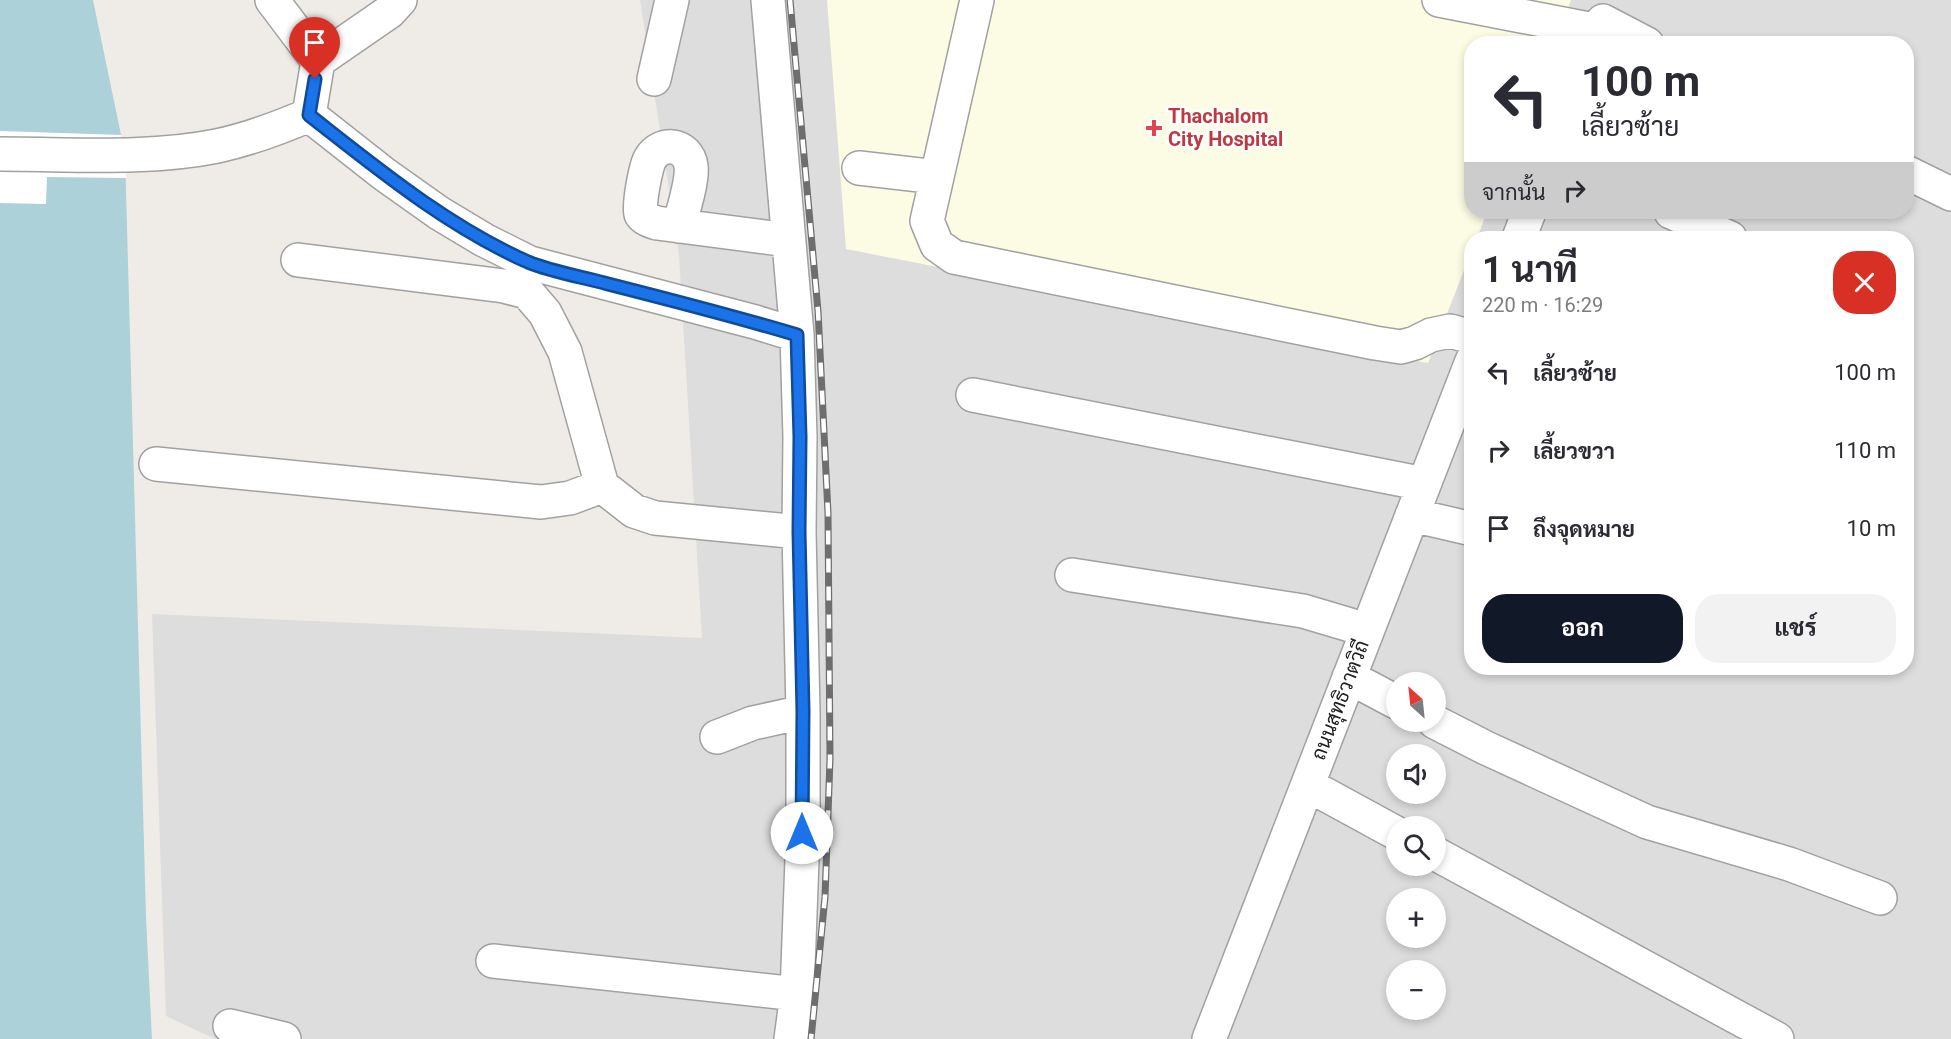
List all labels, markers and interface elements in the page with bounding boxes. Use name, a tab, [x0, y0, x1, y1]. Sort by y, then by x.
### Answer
pin	[289, 17, 340, 79]
icon: arrive	[298, 26, 331, 59]
text: 100 m	[1581, 57, 1700, 106]
icon: left	[1482, 60, 1560, 138]
place label: Thachalom City Hospital	[1168, 104, 1283, 151]
text: เลี้ยวซ้าย	[1581, 111, 1679, 143]
marker: Thachalom City Hospital	[1145, 119, 1163, 137]
icon: right	[1558, 174, 1591, 207]
text: จากนั้น	[1482, 180, 1546, 205]
text: 1 นาที	[1482, 249, 1578, 291]
button: close	[1833, 251, 1896, 314]
text: 220 m · 16:29	[1482, 293, 1603, 317]
icon: left	[1482, 356, 1515, 389]
text: 100 m	[1834, 360, 1896, 385]
text: เลี้ยวซ้าย	[1533, 361, 1617, 386]
icon: right	[1482, 434, 1515, 467]
text: 110 m	[1834, 438, 1896, 463]
text: เลี้ยวขวา	[1533, 439, 1615, 464]
icon: arrive	[1482, 512, 1515, 545]
text: 10 m	[1847, 516, 1896, 541]
text: ถึงจุดหมาย	[1533, 517, 1635, 542]
button: ออก	[1482, 594, 1683, 663]
button: แชร์	[1695, 594, 1896, 663]
street label: ถนนสุทธิวาตวิถี	[1305, 636, 1376, 764]
north arrow	[1386, 672, 1446, 732]
map controls	[1386, 672, 1446, 1020]
button: sound	[1386, 744, 1446, 804]
position arrow	[770, 801, 834, 865]
button: search	[1386, 816, 1446, 876]
button: +	[1386, 888, 1446, 948]
button: −	[1386, 960, 1446, 1020]

